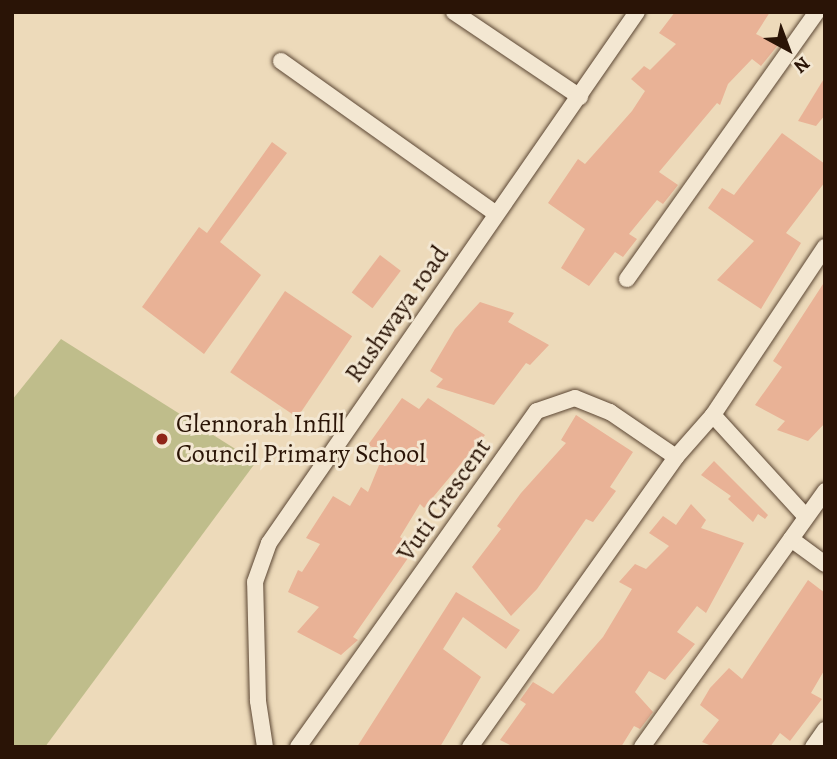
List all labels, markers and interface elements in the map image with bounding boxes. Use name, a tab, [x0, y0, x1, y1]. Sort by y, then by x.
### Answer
north arrow	[753, 14, 823, 84]
text: N	[788, 50, 816, 79]
street label: Rushwaya road	[338, 240, 456, 388]
place label: Glennorah Infill Council Primary School	[176, 408, 425, 470]
marker: Glennorah Infill Council Primary School	[154, 431, 170, 447]
street label: Vuti Crescent	[390, 433, 498, 567]

